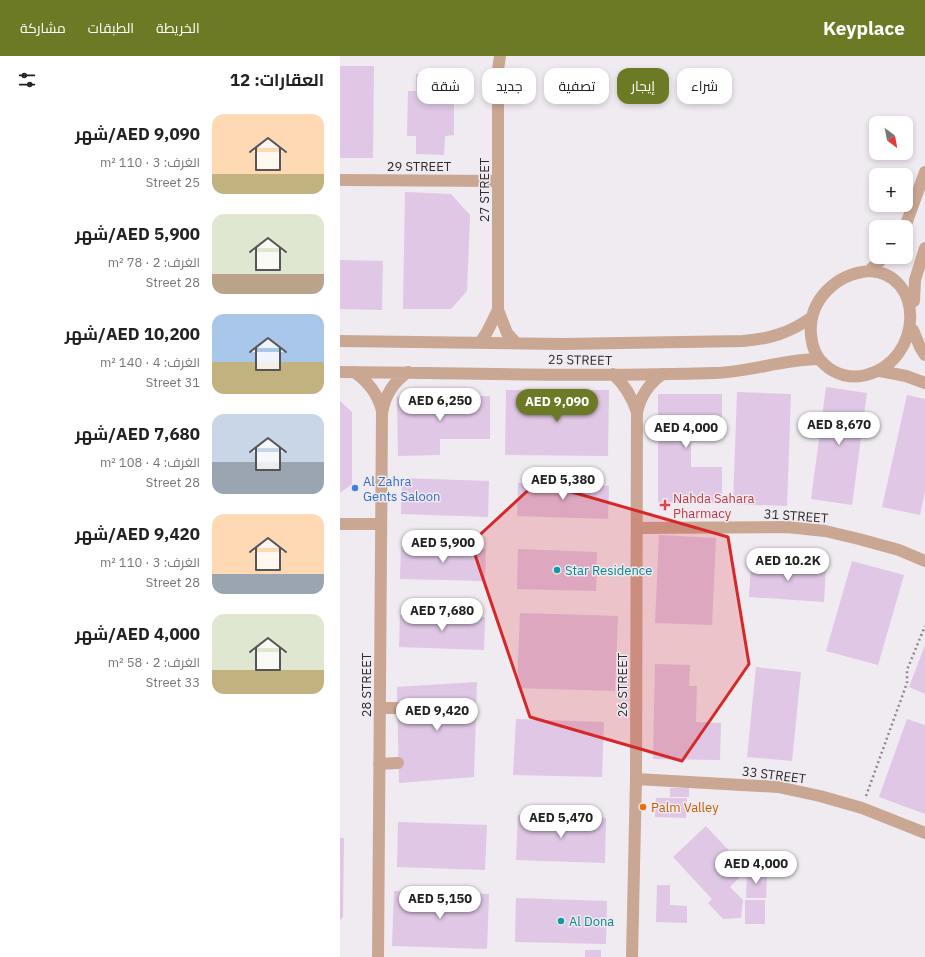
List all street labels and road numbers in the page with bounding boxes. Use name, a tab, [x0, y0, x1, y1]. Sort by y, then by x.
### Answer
street label: 27 STREET	[476, 157, 493, 222]
street label: 29 STREET	[387, 158, 452, 175]
street label: 25 STREET	[548, 351, 613, 369]
street label: 31 STREET	[763, 505, 829, 527]
street label: 28 STREET	[358, 652, 375, 717]
street label: 26 STREET	[614, 652, 631, 717]
street label: 33 STREET	[741, 763, 808, 787]

